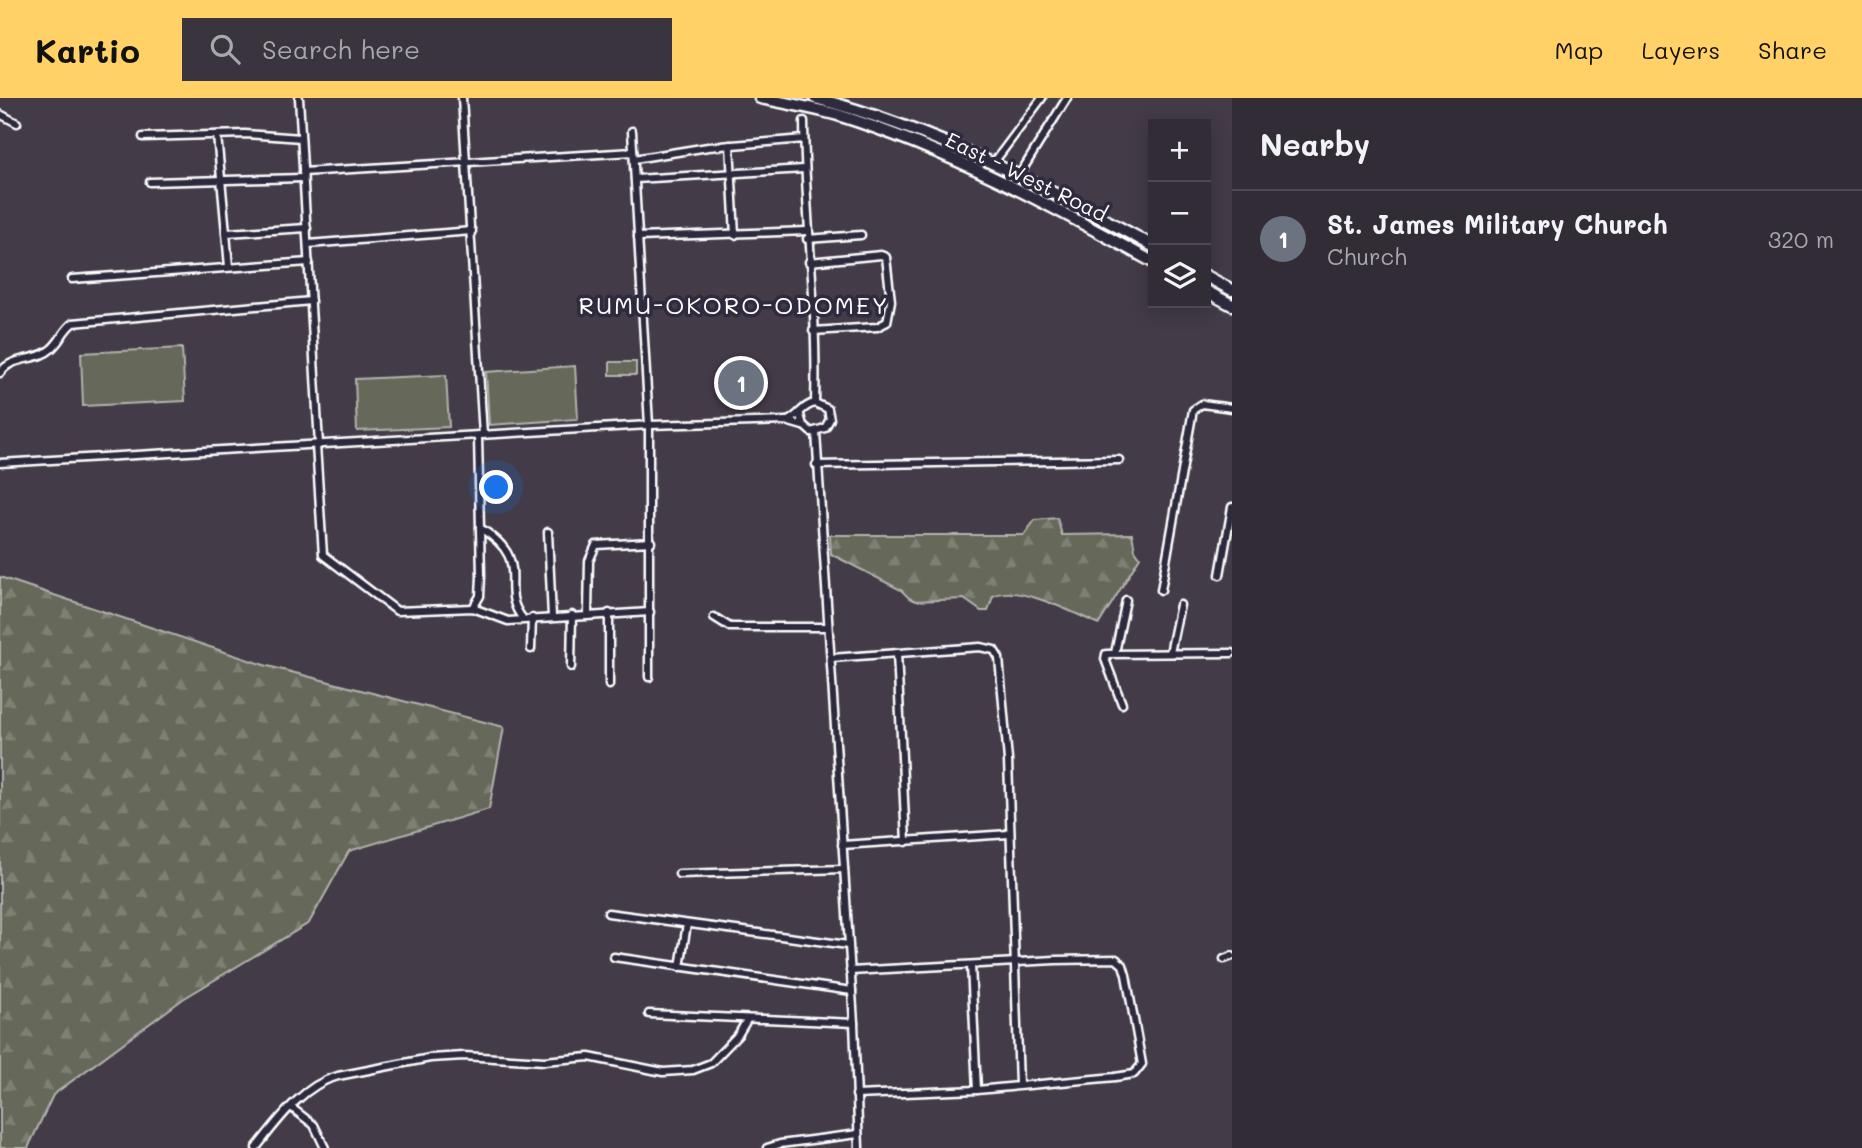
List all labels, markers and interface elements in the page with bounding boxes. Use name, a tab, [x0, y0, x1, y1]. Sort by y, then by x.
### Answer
search box	[182, 18, 672, 81]
text: Kartio	[35, 28, 140, 71]
icon: search	[206, 30, 244, 68]
text: Search here	[262, 32, 420, 66]
text: Map	[1555, 34, 1603, 65]
text: Layers	[1641, 34, 1720, 65]
text: Share	[1758, 34, 1827, 65]
map controls	[1148, 119, 1211, 308]
button: +	[1148, 119, 1211, 182]
text: Nearby	[1260, 124, 1370, 164]
street label: East - West Road	[942, 125, 1112, 227]
button: −	[1148, 182, 1211, 245]
text: St. James Military Church	[1327, 207, 1668, 241]
text: 1	[1278, 224, 1288, 254]
text: 320 m	[1768, 224, 1834, 254]
text: Church	[1327, 241, 1407, 271]
button: layers	[1148, 245, 1211, 308]
district label: RUMU-OKORO-ODOMEY	[579, 289, 889, 320]
pin: 1	[718, 357, 764, 409]
your location	[479, 470, 513, 504]

